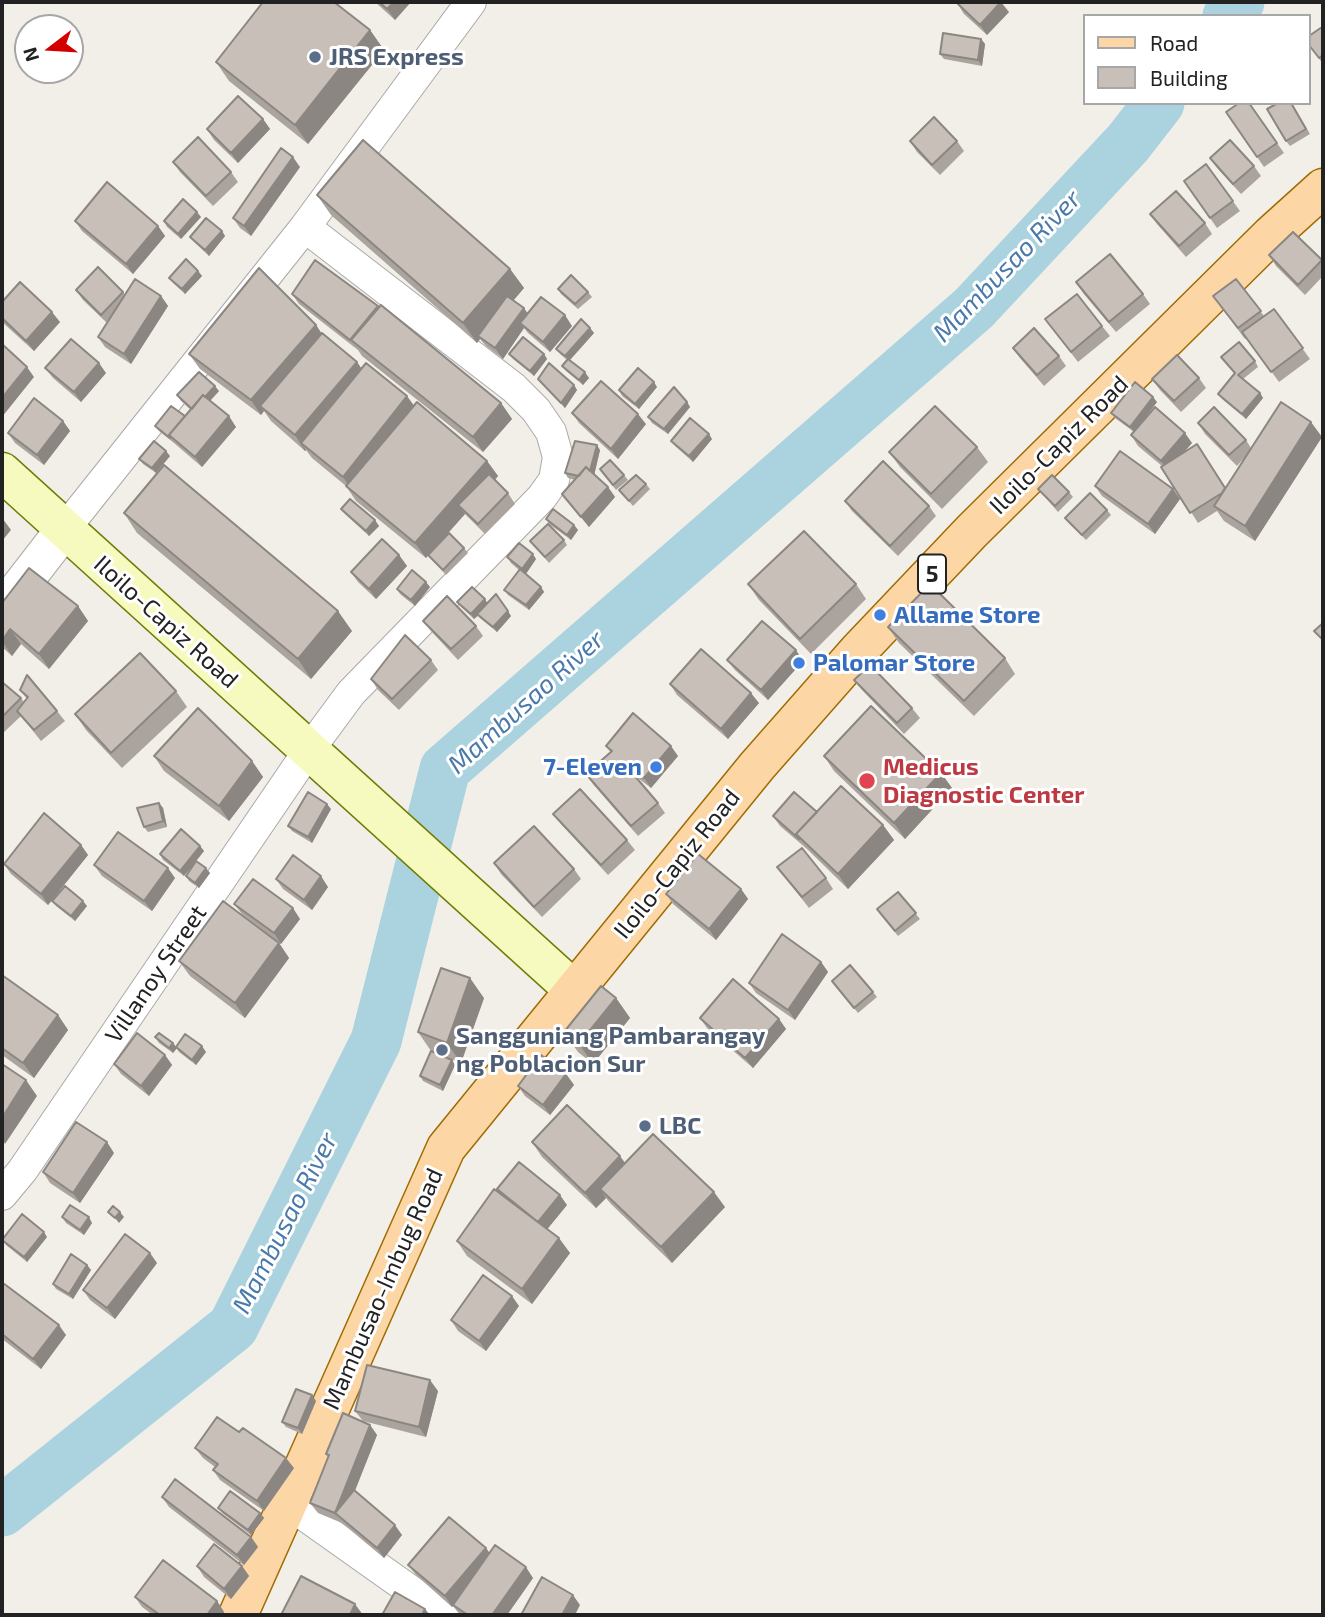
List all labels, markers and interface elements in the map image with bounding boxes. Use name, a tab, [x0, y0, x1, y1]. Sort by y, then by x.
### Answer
north arrow	[14, 14, 84, 84]
legend	[1084, 14, 1311, 105]
text: Road	[1150, 30, 1198, 55]
place label: JRS Express	[329, 43, 464, 71]
text: N	[17, 45, 43, 65]
marker: JRS Express	[307, 49, 323, 65]
text: Building	[1150, 65, 1228, 90]
water label: Mambusao River	[927, 184, 1087, 348]
street label: Iloilo-Capiz Road	[984, 370, 1134, 520]
street label: Iloilo-Capiz Road	[88, 550, 244, 694]
road number: 5	[918, 554, 946, 594]
place label: Allame Store	[894, 601, 1041, 629]
marker: Allame Store	[872, 607, 888, 623]
water label: Mambusao River	[442, 624, 610, 780]
place label: Palomar Store	[813, 649, 975, 677]
marker: Palomar Store	[791, 655, 807, 671]
place label: 7-Eleven	[543, 753, 642, 781]
place label: Medicus Diagnostic Center	[883, 753, 1085, 809]
marker: 7-Eleven	[648, 759, 664, 775]
marker: Medicus Diagnostic Center	[857, 771, 877, 791]
street label: Iloilo-Capiz Road	[608, 783, 746, 945]
street label: Villanoy Street	[99, 900, 213, 1048]
place label: Sangguniang Pambarangay ng Poblacion Sur	[456, 1022, 765, 1078]
marker: Sangguniang Pambarangay ng Poblacion Sur	[434, 1042, 450, 1058]
place label: LBC	[659, 1112, 701, 1140]
marker: LBC	[637, 1118, 653, 1134]
water label: Mambusao River	[226, 1127, 344, 1319]
street label: Mambusao-Imbug Road	[317, 1164, 449, 1414]

